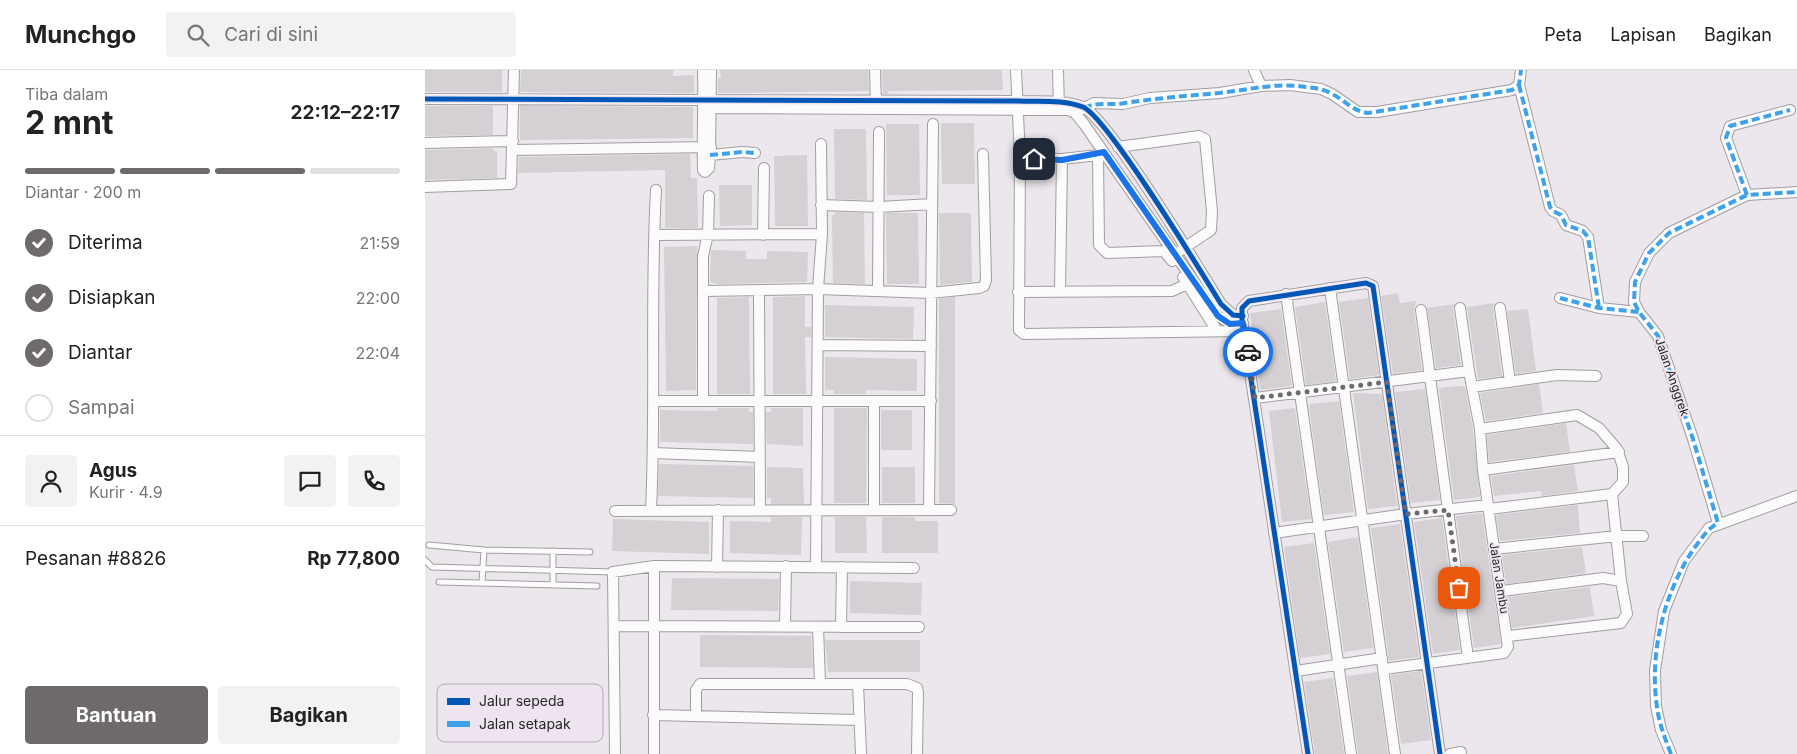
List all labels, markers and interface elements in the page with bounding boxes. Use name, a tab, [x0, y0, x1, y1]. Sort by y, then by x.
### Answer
search box	[166, 12, 516, 57]
text: Munchgo	[25, 20, 136, 49]
icon: search	[184, 21, 212, 49]
text: Cari di sini	[224, 23, 318, 46]
text: Peta	[1544, 24, 1582, 45]
text: Lapisan	[1610, 24, 1676, 45]
text: Bagikan	[1704, 24, 1772, 45]
text: Tiba dalam	[25, 84, 108, 104]
text: 22:12–22:17	[291, 101, 400, 124]
text: 2 mnt	[25, 103, 114, 142]
pin	[1013, 138, 1055, 180]
icon: home	[1020, 145, 1048, 173]
text: Diantar · 200 m	[25, 182, 141, 202]
icon: check	[25, 229, 53, 257]
text: Diterima	[68, 231, 143, 254]
text: 21:59	[359, 233, 400, 253]
icon: check	[25, 284, 53, 312]
text: Disiapkan	[68, 286, 156, 309]
text: 22:00	[356, 288, 400, 308]
courier	[1223, 327, 1273, 377]
street label: Jalan Anggrek	[1652, 336, 1693, 418]
icon: car	[1234, 338, 1262, 366]
icon: check	[25, 339, 53, 367]
text: Diantar	[68, 341, 132, 364]
text: 22:04	[355, 343, 400, 363]
text: Sampai	[68, 396, 135, 419]
button: person	[25, 455, 77, 507]
button: chat	[284, 455, 336, 507]
button: phone	[348, 455, 400, 507]
text: Agus	[89, 459, 137, 482]
text: Kurir · 4.9	[89, 482, 163, 502]
street label: Jalan Jambu	[1486, 541, 1513, 615]
text: Pesanan #8826	[25, 547, 166, 570]
text: Rp 77,800	[307, 547, 400, 570]
pin	[1438, 567, 1480, 609]
icon: bag	[1445, 574, 1473, 602]
legend	[437, 684, 603, 742]
button: Bantuan	[25, 686, 208, 744]
button: Bagikan	[218, 686, 400, 744]
text: Jalur sepeda	[479, 692, 564, 709]
text: Jalan setapak	[479, 715, 571, 732]

